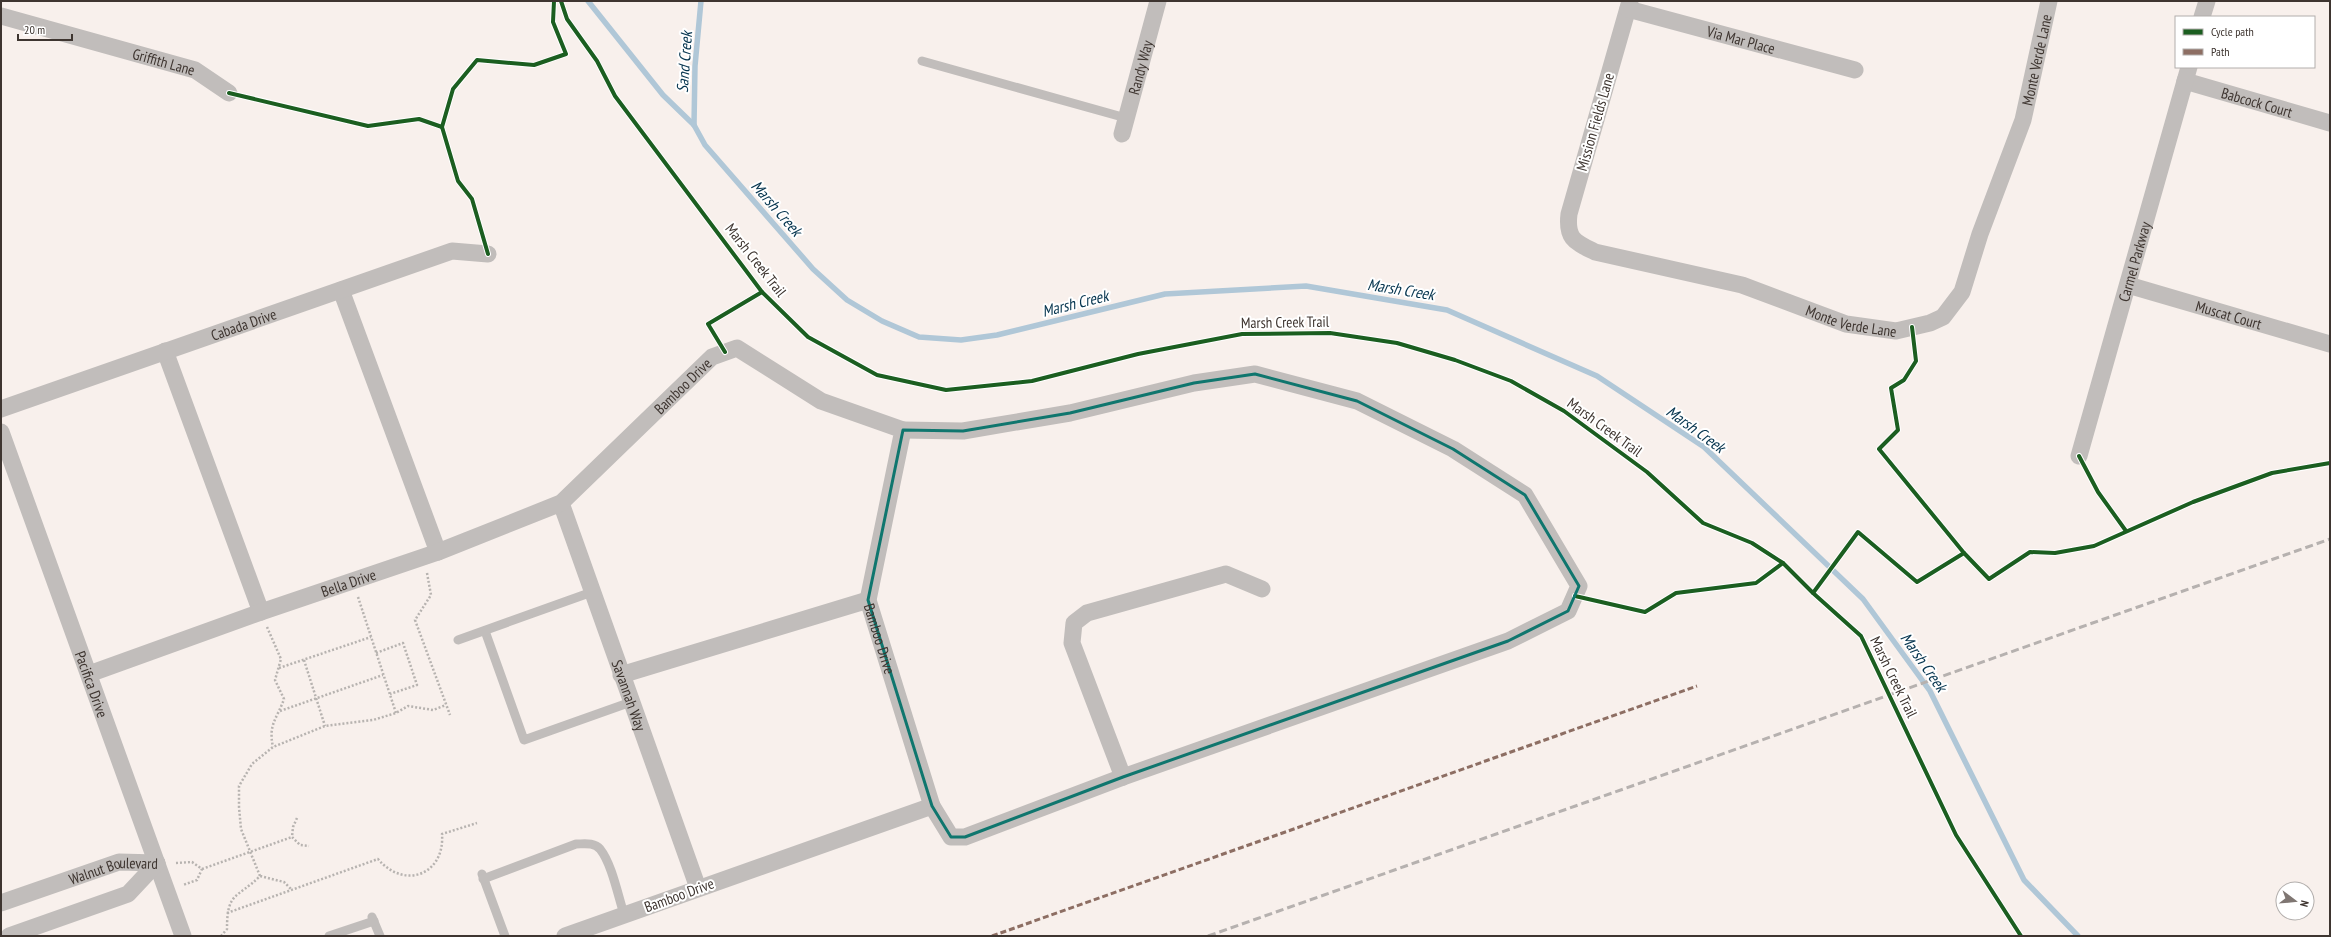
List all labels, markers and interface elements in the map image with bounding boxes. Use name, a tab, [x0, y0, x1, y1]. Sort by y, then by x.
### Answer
street label: Monte Verde Lane	[2017, 12, 2055, 107]
scale bar	[18, 16, 72, 42]
legend	[2175, 16, 2315, 68]
street label: Via Mar Place	[1704, 21, 1777, 58]
text: 20 m	[24, 22, 45, 37]
text: Cycle path	[2211, 24, 2254, 39]
water label: Sand Creek	[672, 29, 696, 93]
street label: Randy Way	[1124, 38, 1157, 97]
street label: Griffith Lane	[130, 44, 197, 79]
text: Path	[2211, 44, 2229, 59]
street label: Mission Fields Lane	[1572, 71, 1618, 173]
street label: Babcock Court	[2219, 83, 2295, 121]
water label: Marsh Creek	[747, 176, 808, 241]
street label: Marsh Creek Trail	[721, 219, 791, 301]
street label: Carmel Parkway	[2114, 219, 2154, 304]
water label: Marsh Creek	[1366, 274, 1438, 304]
water label: Marsh Creek	[1040, 285, 1112, 321]
street label: Muscat Court	[2194, 296, 2264, 333]
street label: Monte Verde Lane	[1803, 300, 1898, 340]
street label: Cabada Drive	[208, 304, 279, 344]
street label: Marsh Creek Trail	[1241, 312, 1330, 332]
street label: Bamboo Drive	[650, 353, 715, 418]
street label: Marsh Creek Trail	[1564, 393, 1647, 461]
water label: Marsh Creek	[1663, 401, 1731, 458]
street label: Bella Drive	[318, 564, 378, 601]
street label: Bamboo Drive	[860, 601, 900, 676]
water label: Marsh Creek	[1896, 629, 1953, 697]
street label: Marsh Creek Trail	[1866, 633, 1922, 721]
street label: Pacifica Drive	[71, 648, 113, 720]
street label: Savannah Way	[608, 657, 651, 734]
street label: Walnut Boulevard	[66, 853, 158, 888]
street label: Bamboo Drive	[642, 874, 716, 916]
north arrow	[2275, 881, 2315, 921]
text: N	[2297, 899, 2312, 909]

